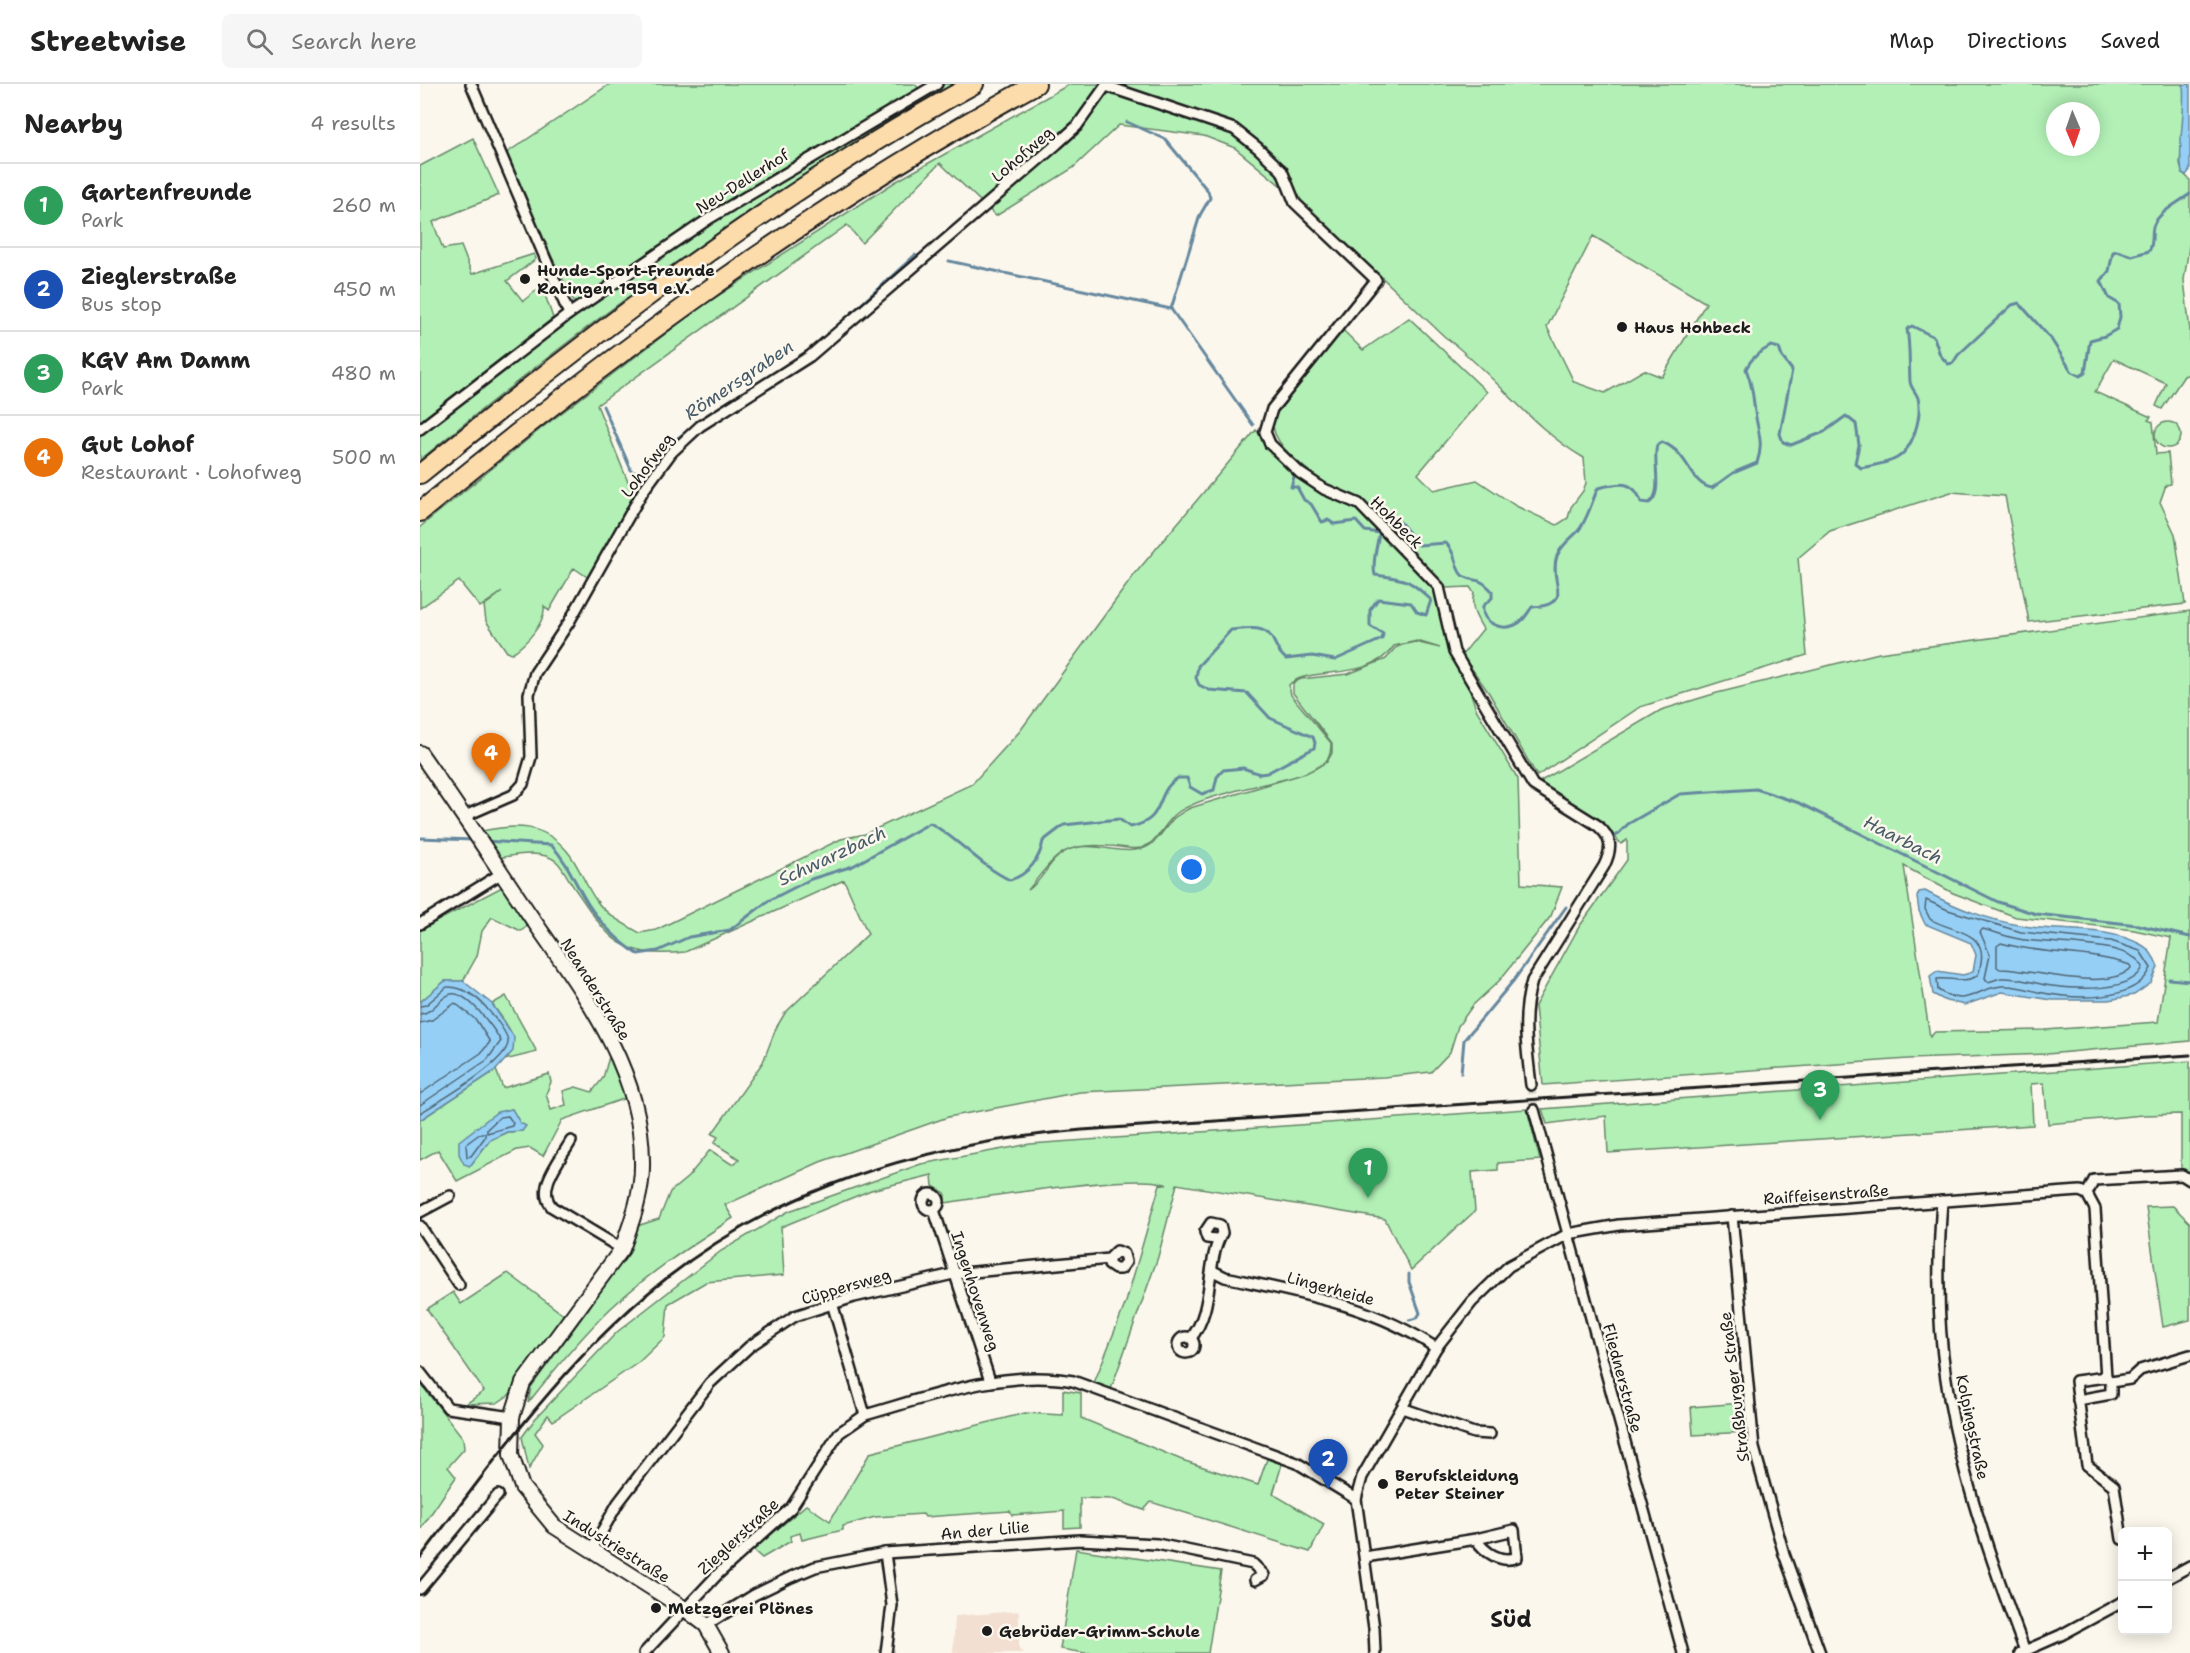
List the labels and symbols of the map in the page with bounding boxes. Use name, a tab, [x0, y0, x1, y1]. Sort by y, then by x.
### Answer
north arrow	[2046, 102, 2100, 156]
street label: Lohofweg	[987, 122, 1058, 187]
street label: Neu-Dellerhof	[692, 144, 794, 218]
place label: Hunde-Sport-Freunde Ratingen 1959 e.V.	[537, 260, 715, 299]
marker: Hunde-Sport-Freunde Ratingen 1959 e.V.	[518, 272, 532, 286]
place label: Haus Hohbeck	[1634, 317, 1751, 338]
marker: Haus Hohbeck	[1615, 320, 1629, 334]
water label: Römersgraben	[680, 335, 798, 425]
street label: Lohofweg	[616, 429, 679, 502]
street label: Hohbeck	[1366, 492, 1427, 553]
pin: 4	[472, 734, 510, 783]
water label: Haarbach	[1860, 810, 1946, 870]
water label: Schwarzbach	[774, 820, 890, 892]
your location	[1177, 855, 1206, 884]
street label: Neanderstraße	[556, 934, 635, 1044]
pin: 3	[1800, 1070, 1840, 1120]
pin: 1	[1348, 1148, 1388, 1198]
street label: Raiffeisenstraße	[1763, 1180, 1890, 1209]
street label: Ingenhovenweg	[946, 1229, 1005, 1354]
street label: Cüppersweg	[799, 1264, 894, 1309]
street label: Lingerheide	[1285, 1267, 1377, 1310]
street label: Straßburger Straße	[1715, 1311, 1754, 1463]
street label: Fliednerstraße	[1598, 1321, 1647, 1435]
street label: Kolpingstraße	[1951, 1373, 1994, 1482]
pin: 2	[1308, 1440, 1348, 1489]
place label: Berufskleidung Peter Steiner	[1395, 1465, 1519, 1504]
marker: Berufskleidung Peter Steiner	[1376, 1477, 1390, 1491]
street label: Zieglerstraße	[693, 1493, 783, 1579]
street label: Industriestraße	[559, 1505, 674, 1588]
street label: An der Lilie	[940, 1516, 1030, 1545]
place label: Metzgerei Plönes	[668, 1598, 814, 1619]
marker: Metzgerei Plönes	[649, 1601, 663, 1615]
district label: Süd	[1490, 1605, 1532, 1634]
place label: Gebrüder-Grimm-Schule	[999, 1621, 1201, 1642]
marker: Gebrüder-Grimm-Schule	[980, 1624, 994, 1638]

